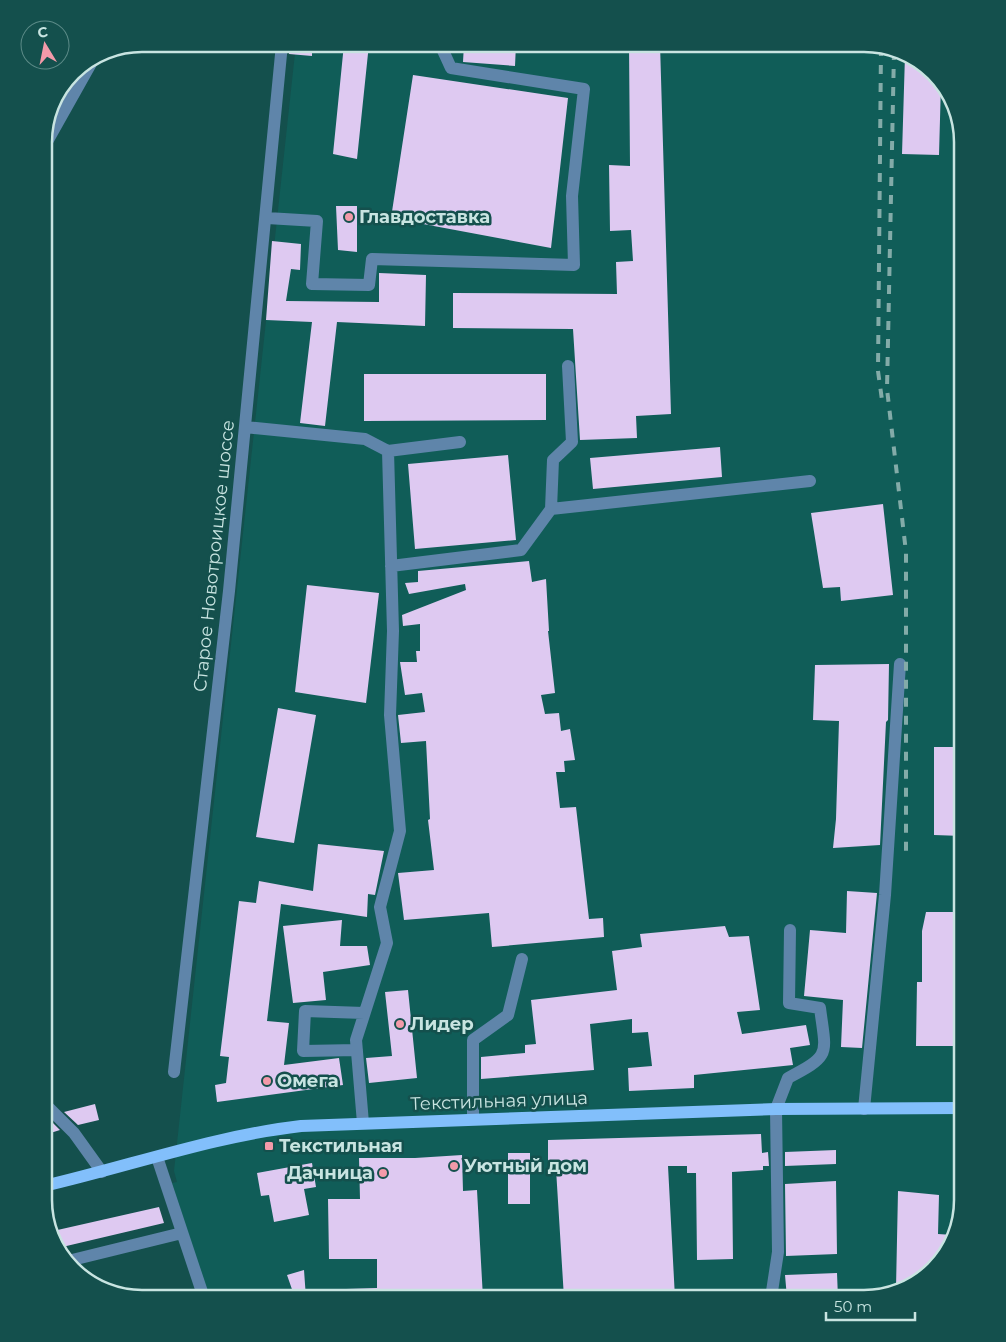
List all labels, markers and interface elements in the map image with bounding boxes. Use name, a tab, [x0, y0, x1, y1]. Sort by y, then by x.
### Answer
north arrow	[20, 20, 70, 70]
text: С	[36, 22, 49, 42]
place label: Главдоставка	[359, 206, 490, 228]
marker: Главдоставка	[343, 211, 355, 223]
street label: Старое Новотроицкое шоссе	[189, 419, 239, 693]
place label: Лидер	[410, 1013, 474, 1035]
marker: Лидер	[394, 1018, 406, 1030]
place label: Омега	[277, 1070, 339, 1092]
marker: Омега	[261, 1075, 273, 1087]
street label: Текстильная улица	[410, 1087, 588, 1115]
place label: Текстильная	[279, 1135, 403, 1157]
marker: Текстильная	[263, 1140, 275, 1152]
place label: Уютный дом	[464, 1155, 587, 1177]
marker: Уютный дом	[448, 1160, 460, 1172]
place label: Дачница	[287, 1162, 373, 1184]
marker: Дачница	[377, 1167, 389, 1179]
scale bar	[826, 1290, 915, 1322]
text: 50 m	[834, 1297, 872, 1316]

